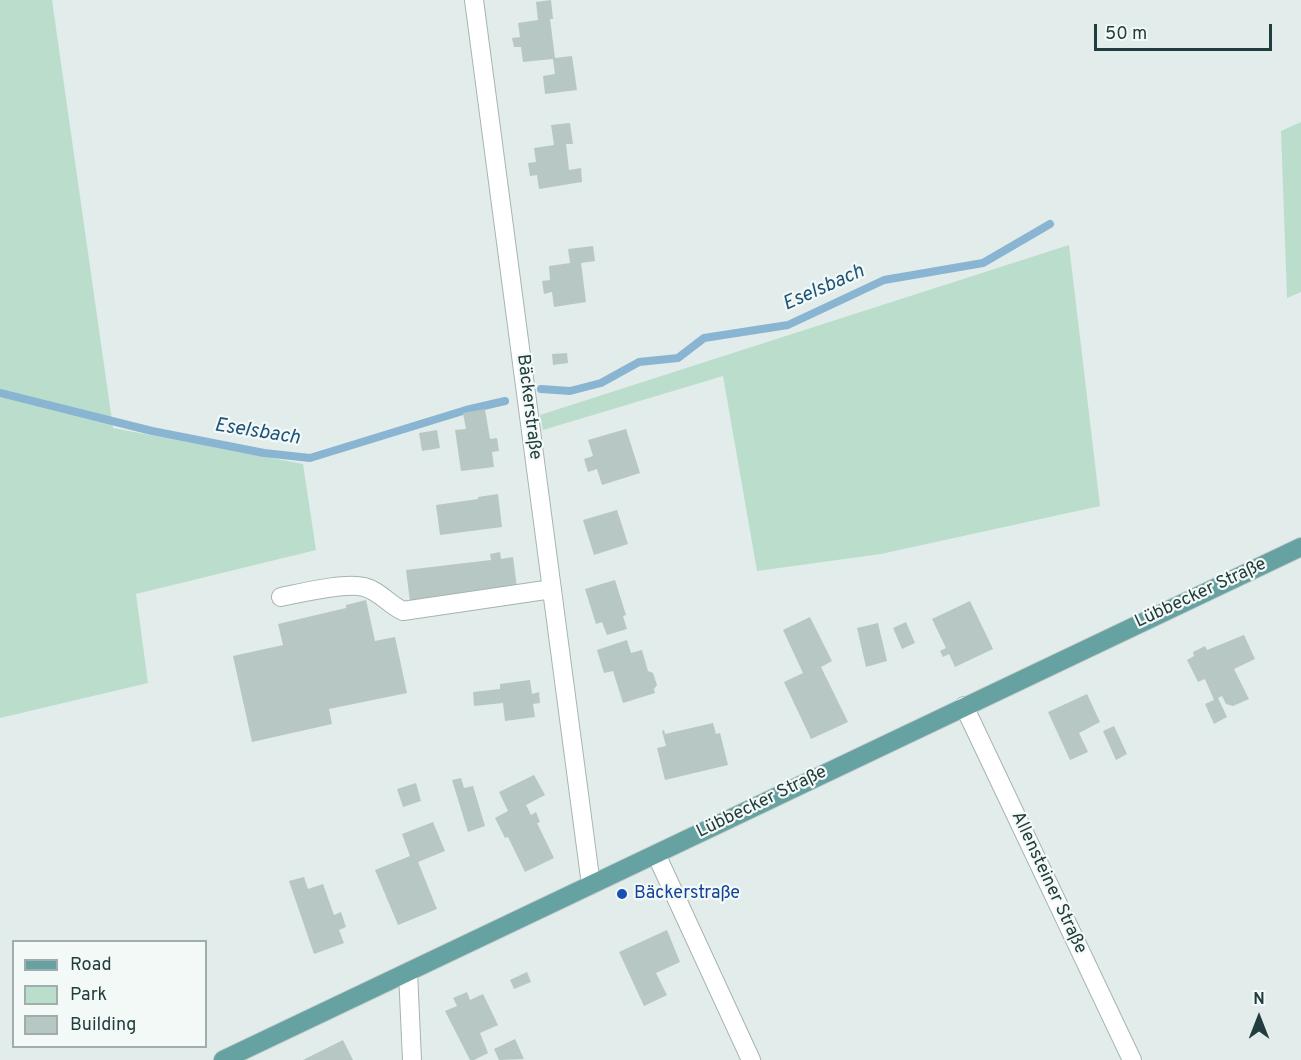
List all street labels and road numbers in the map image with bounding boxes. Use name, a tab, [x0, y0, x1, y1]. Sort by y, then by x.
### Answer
street label: Bäckerstraße	[511, 353, 545, 461]
street label: Lübbecker Straße	[1132, 554, 1270, 634]
street label: Lübbecker Straße	[693, 762, 831, 844]
street label: Allensteiner Straße	[1006, 808, 1090, 958]

